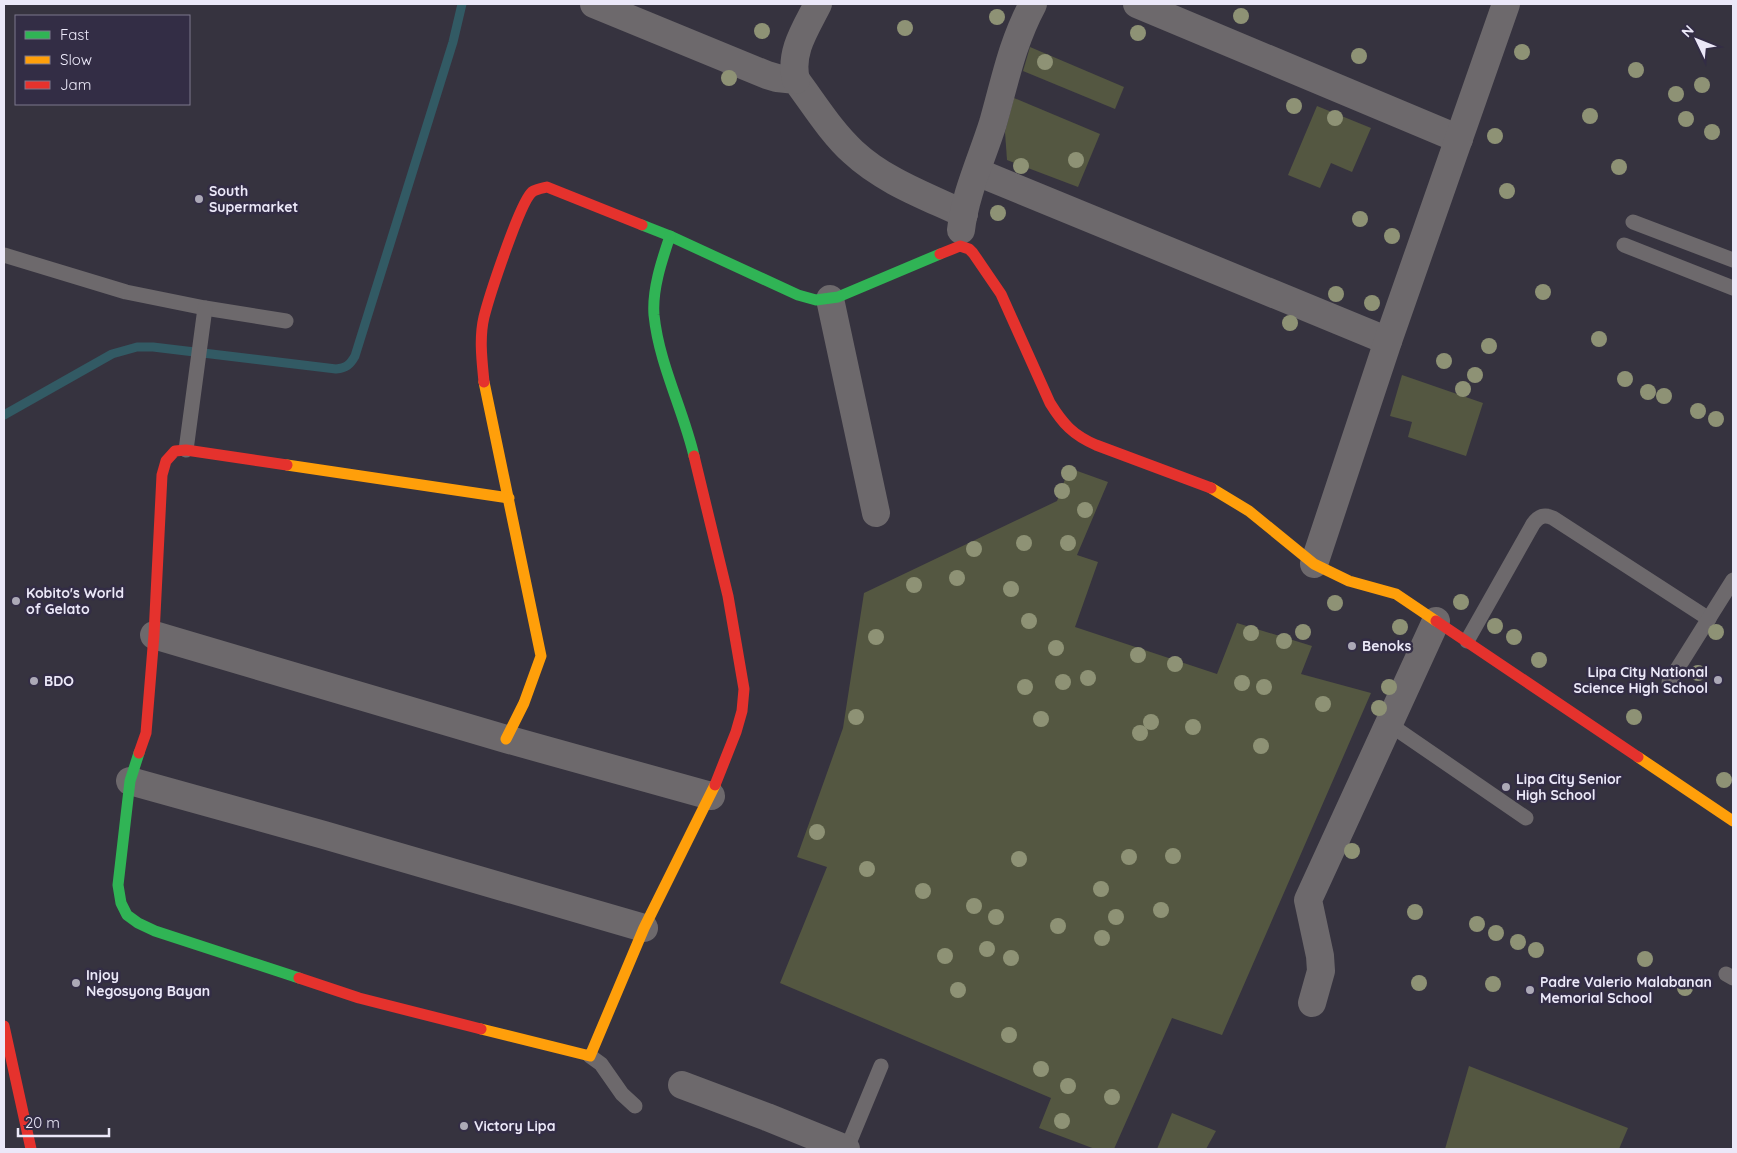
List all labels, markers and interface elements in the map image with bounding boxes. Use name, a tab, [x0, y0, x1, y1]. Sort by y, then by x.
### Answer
legend	[15, 15, 190, 105]
north arrow	[1672, 15, 1722, 65]
text: N	[1677, 21, 1698, 41]
text: Fast	[60, 25, 89, 44]
text: Slow	[60, 50, 92, 69]
text: Jam	[60, 75, 91, 94]
place label: South Supermarket	[209, 182, 298, 216]
marker: South Supermarket	[193, 193, 205, 205]
place label: Kobito's World of Gelato	[26, 584, 124, 618]
marker: Kobito's World of Gelato	[10, 595, 22, 607]
place label: Benoks	[1362, 637, 1411, 655]
marker: Benoks	[1346, 640, 1358, 652]
place label: Lipa City National Science High School	[1573, 663, 1708, 697]
place label: BDO	[44, 672, 74, 690]
marker: Lipa City National Science High School	[1712, 674, 1724, 686]
marker: BDO	[28, 675, 40, 687]
place label: Lipa City Senior High School	[1516, 770, 1622, 804]
marker: Lipa City Senior High School	[1500, 781, 1512, 793]
place label: Injoy Negosyong Bayan	[86, 966, 210, 1000]
place label: Padre Valerio Malabanan Memorial School	[1540, 973, 1712, 1007]
marker: Injoy Negosyong Bayan	[70, 977, 82, 989]
marker: Padre Valerio Malabanan Memorial School	[1524, 984, 1536, 996]
scale bar	[18, 1106, 109, 1138]
text: 20 m	[25, 1113, 60, 1132]
place label: Victory Lipa	[474, 1117, 555, 1135]
marker: Victory Lipa	[458, 1120, 470, 1132]

